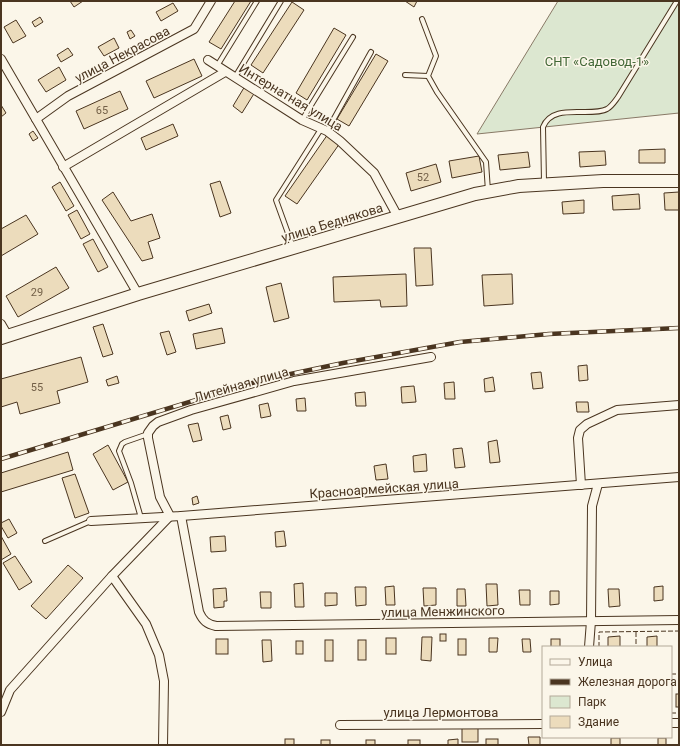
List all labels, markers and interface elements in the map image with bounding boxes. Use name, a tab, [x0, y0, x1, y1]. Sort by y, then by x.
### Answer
street label: улица Некрасова	[72, 23, 172, 86]
park label: СНТ «Садовод-1»	[545, 54, 649, 69]
street label: Интернатная улица	[236, 61, 345, 134]
house number: 65	[96, 104, 108, 117]
house number: 52	[417, 171, 429, 184]
street label: улица Беднякова	[280, 200, 385, 245]
house number: 29	[31, 286, 43, 299]
street label: Литейная улица	[192, 364, 290, 405]
house number: 55	[31, 381, 43, 394]
street label: Красноармейская улица	[309, 476, 459, 501]
street label: улица Менжинского	[381, 603, 505, 620]
legend	[542, 646, 672, 738]
text: Улица	[578, 655, 613, 669]
text: Железная дорога	[578, 675, 677, 689]
text: Парк	[578, 695, 607, 709]
street label: улица Лермонтова	[384, 705, 498, 720]
text: Здание	[578, 715, 619, 729]

